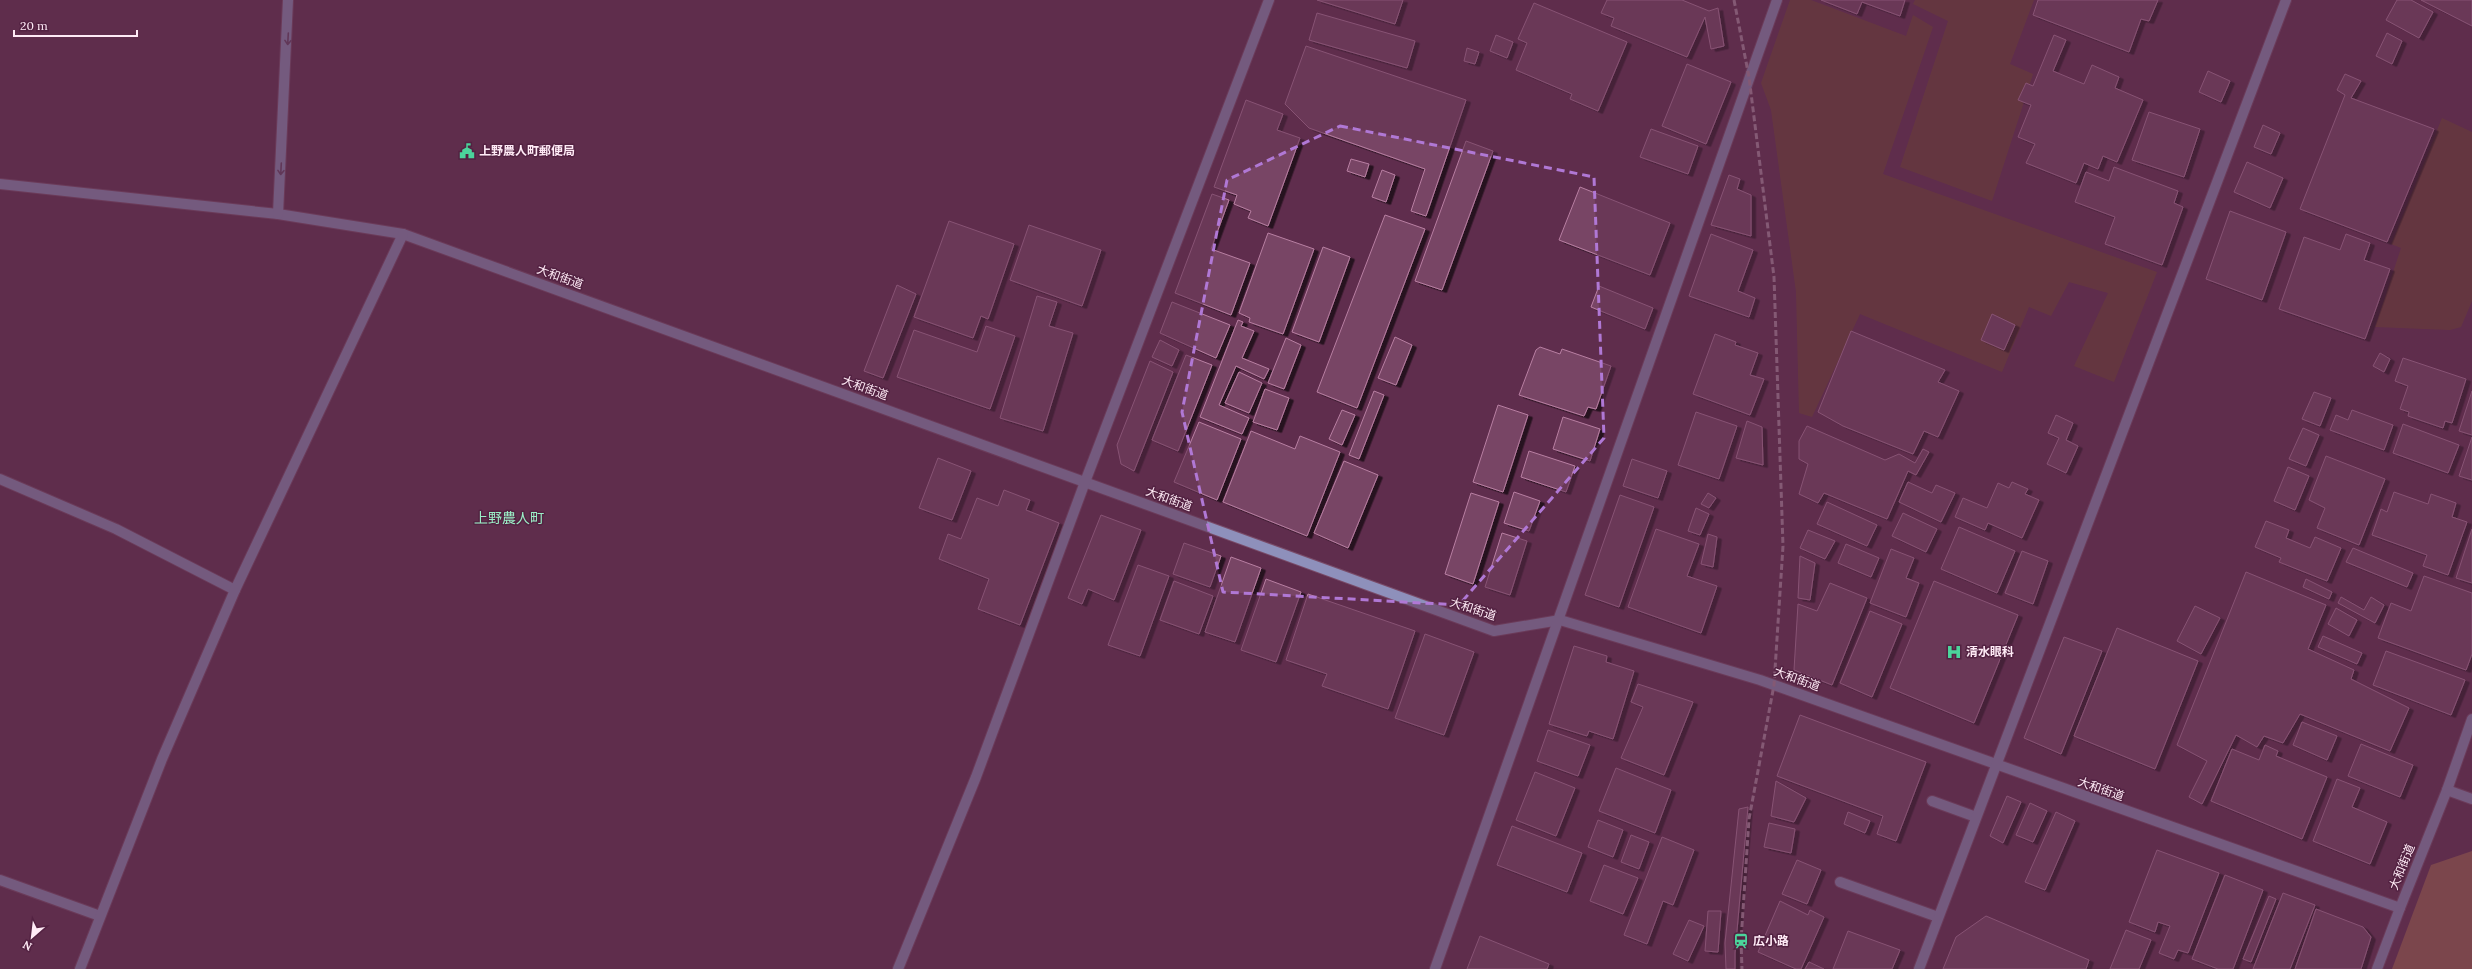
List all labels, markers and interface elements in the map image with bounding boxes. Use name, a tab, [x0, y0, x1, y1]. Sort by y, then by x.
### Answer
scale bar	[14, 12, 137, 38]
text: 20 m	[20, 18, 48, 33]
one-way arrow	[284, 32, 291, 45]
public building icon: 上野農人町郵便局	[458, 142, 476, 160]
place label: 上野農人町郵便局	[479, 143, 575, 158]
one-way arrow	[277, 162, 284, 175]
street label: 大和街道	[535, 261, 585, 292]
street label: 大和街道	[840, 372, 890, 403]
street label: 大和街道	[1144, 483, 1194, 514]
district label: 上野農人町	[474, 509, 544, 527]
street label: 大和街道	[1448, 594, 1498, 623]
hospital icon: 清水眼科	[1945, 643, 1963, 661]
place label: 清水眼科	[1966, 644, 2014, 659]
street label: 大和街道	[1772, 663, 1822, 694]
street label: 大和街道	[2076, 774, 2126, 803]
street label: 大和街道	[2386, 842, 2417, 892]
north arrow	[12, 917, 52, 957]
station icon: 広小路	[1732, 932, 1750, 950]
place label: 広小路	[1753, 933, 1789, 948]
text: N	[20, 937, 34, 954]

